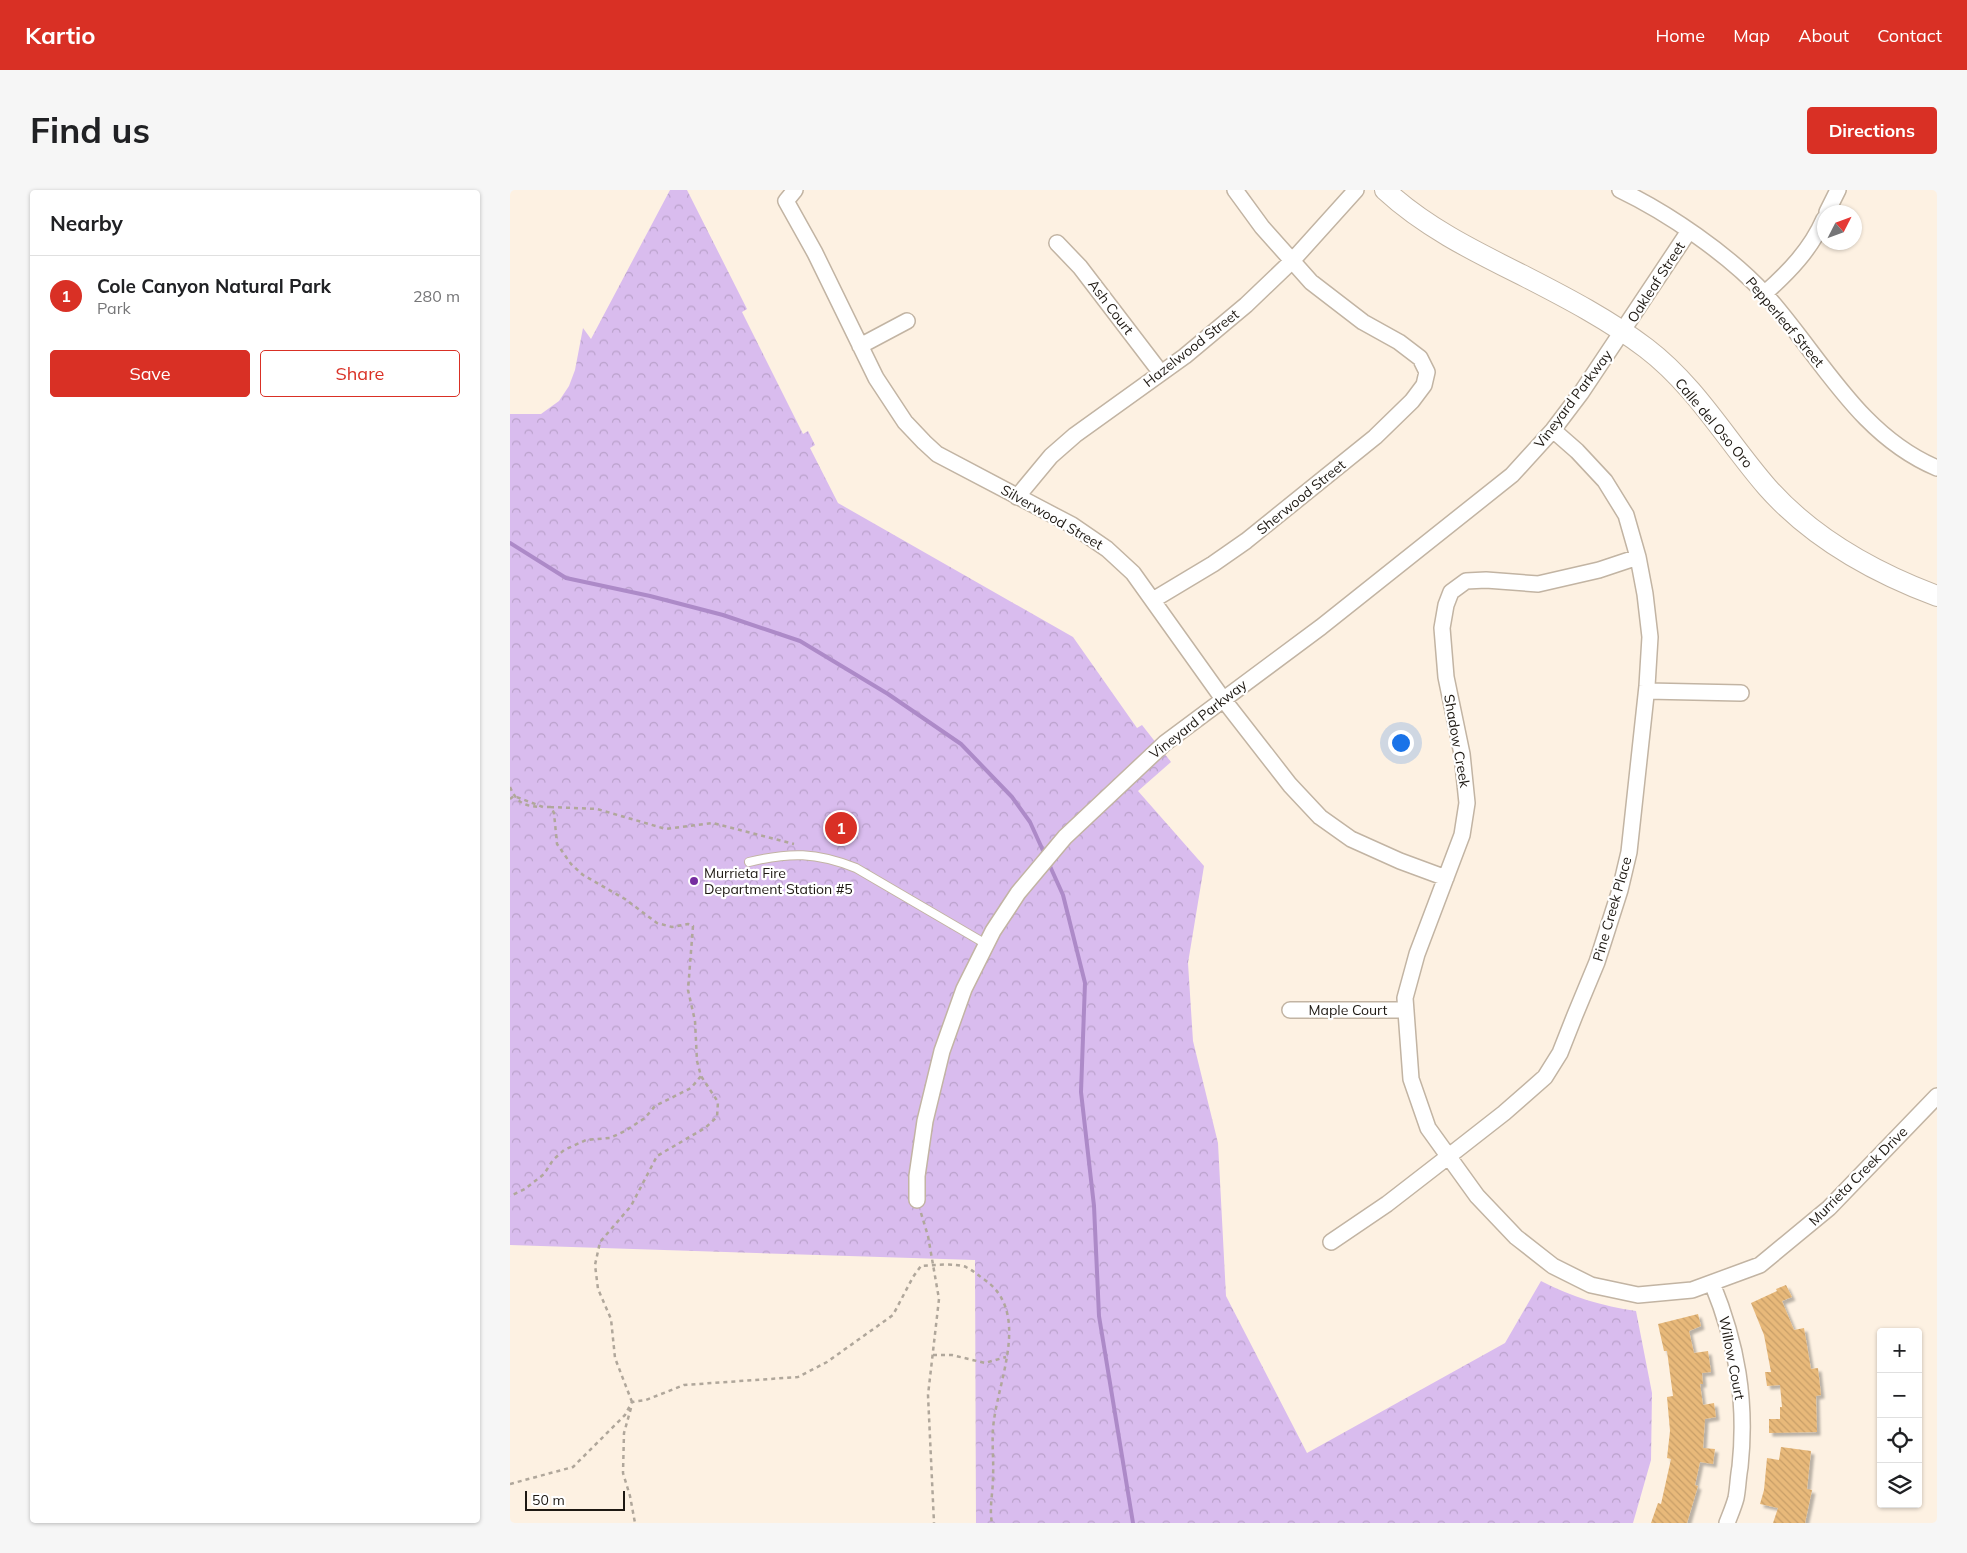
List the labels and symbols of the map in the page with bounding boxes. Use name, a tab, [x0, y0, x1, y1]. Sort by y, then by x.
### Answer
north arrow	[1817, 205, 1862, 250]
street label: Oakleaf Street	[1623, 238, 1689, 326]
street label: Pepperleaf Street	[1742, 273, 1828, 371]
street label: Ash Court	[1084, 276, 1138, 338]
street label: Hazelwood Street	[1140, 305, 1242, 391]
street label: Vineyard Parkway	[1530, 346, 1616, 452]
street label: Calle del Oso Oro	[1671, 374, 1757, 472]
street label: Sherwood Street	[1253, 456, 1349, 538]
street label: Silverwood Street	[998, 481, 1106, 554]
street label: Vineyard Parkway	[1146, 675, 1251, 763]
street label: Shadow Creek	[1440, 693, 1474, 790]
your location	[1388, 730, 1414, 756]
pin: 1	[825, 809, 857, 847]
street label: Pine Creek Place	[1588, 855, 1636, 963]
place label: Murrieta Fire Department Station #5	[704, 864, 853, 898]
marker: Murrieta Fire Department Station #5	[688, 875, 700, 887]
street label: Maple Court	[1309, 1001, 1388, 1019]
street label: Murrieta Creek Drive	[1805, 1123, 1911, 1229]
street label: Willow Court	[1715, 1315, 1749, 1401]
scale bar	[525, 1488, 625, 1511]

